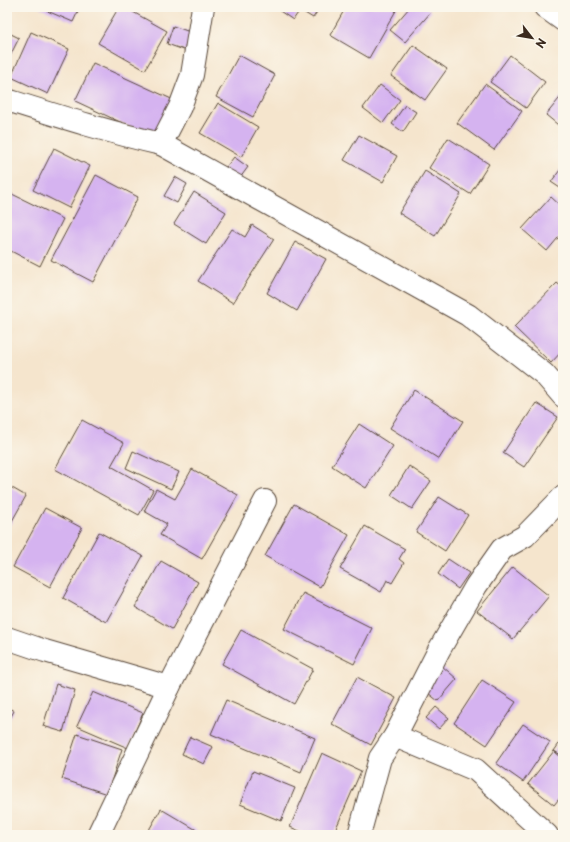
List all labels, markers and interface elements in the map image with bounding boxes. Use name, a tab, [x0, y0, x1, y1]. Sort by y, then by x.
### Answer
north arrow	[512, 18, 552, 58]
text: N	[531, 35, 551, 52]

